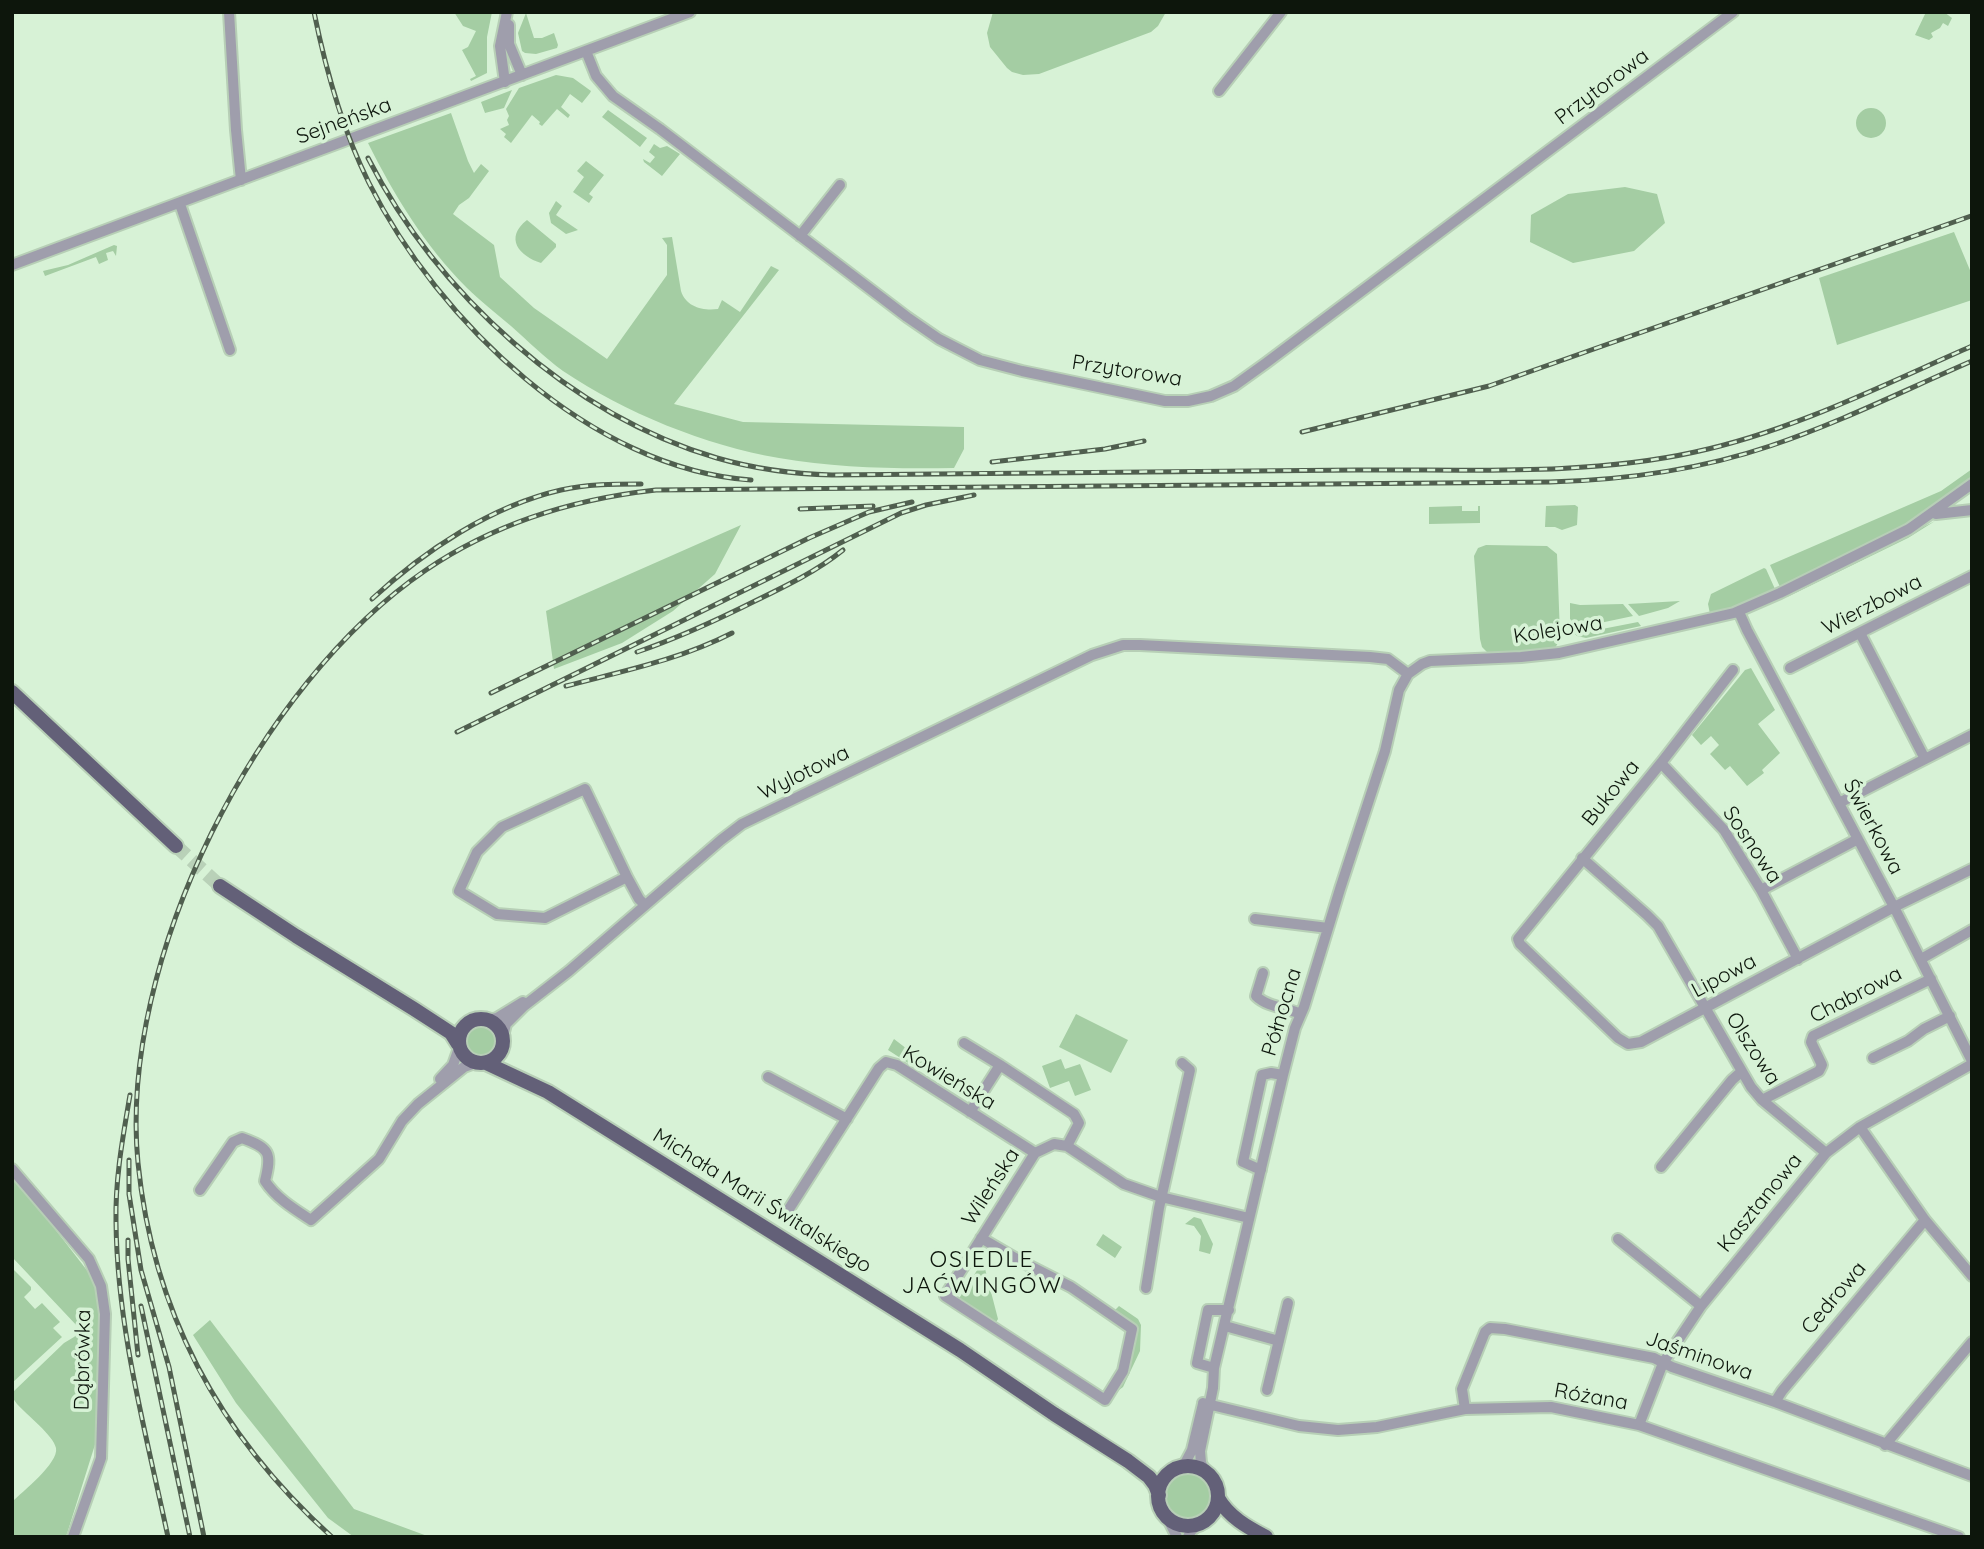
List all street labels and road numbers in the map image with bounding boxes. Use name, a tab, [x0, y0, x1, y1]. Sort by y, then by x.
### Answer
street label: Przytorowa	[1550, 43, 1654, 131]
street label: Sejneńska	[293, 92, 395, 150]
street label: Przytorowa	[1070, 350, 1184, 392]
street label: Wierzbowa	[1818, 569, 1926, 641]
street label: Kolejowa	[1512, 611, 1604, 649]
street label: Wylotowa	[755, 740, 853, 806]
street label: Bukowa	[1577, 755, 1645, 831]
street label: Świerkowa	[1837, 775, 1909, 879]
street label: Sosnowa	[1717, 802, 1787, 888]
street label: Lipowa	[1687, 949, 1761, 1003]
street label: Chabrowa	[1806, 961, 1906, 1029]
street label: Północna	[1257, 965, 1307, 1059]
street label: Olszowa	[1720, 1008, 1786, 1090]
street label: Kowieńska	[898, 1040, 1000, 1116]
street label: Michała Marii Świtalskiego	[648, 1123, 876, 1279]
street label: Wileńska	[957, 1144, 1025, 1230]
street label: Kasztanowa	[1712, 1148, 1808, 1258]
street label: Cedrowa	[1796, 1256, 1872, 1340]
street label: Dąbrówka	[70, 1309, 96, 1411]
street label: Jaśminowa	[1642, 1326, 1756, 1386]
street label: Różana	[1552, 1378, 1630, 1416]

